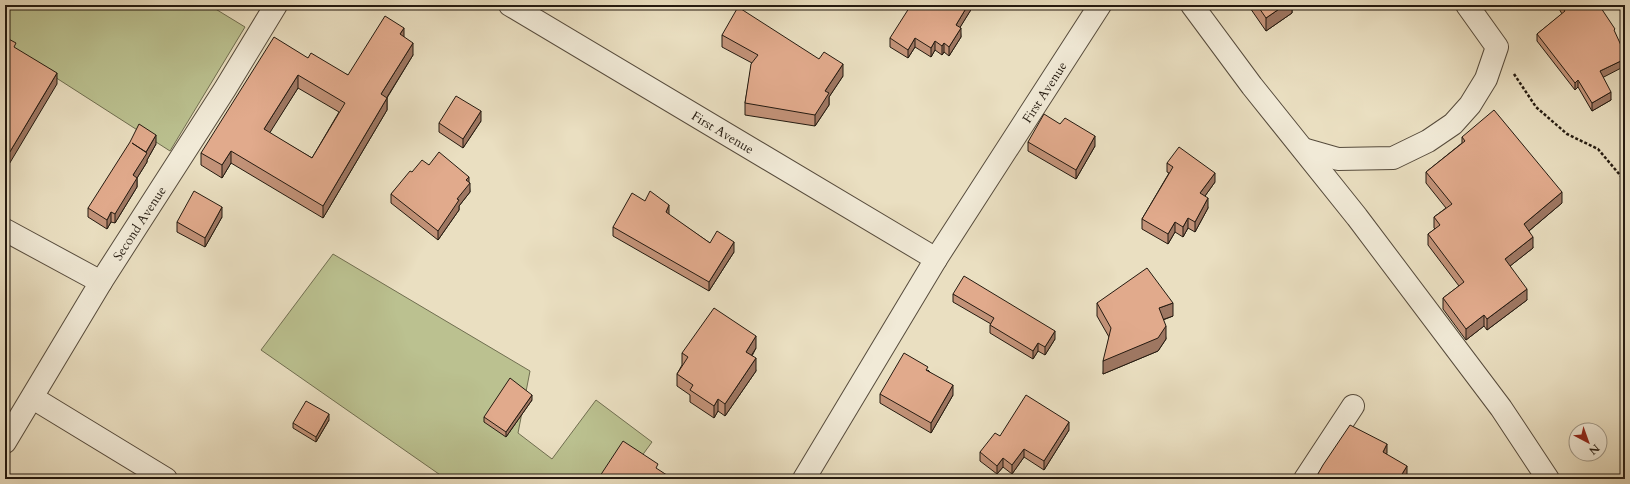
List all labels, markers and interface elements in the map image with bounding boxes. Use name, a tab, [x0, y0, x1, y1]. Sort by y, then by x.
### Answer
street label: First Avenue	[1018, 58, 1071, 127]
street label: First Avenue	[688, 107, 757, 159]
street label: Second Avenue	[109, 183, 171, 264]
north arrow	[1568, 422, 1608, 462]
text: N	[1585, 440, 1603, 458]

